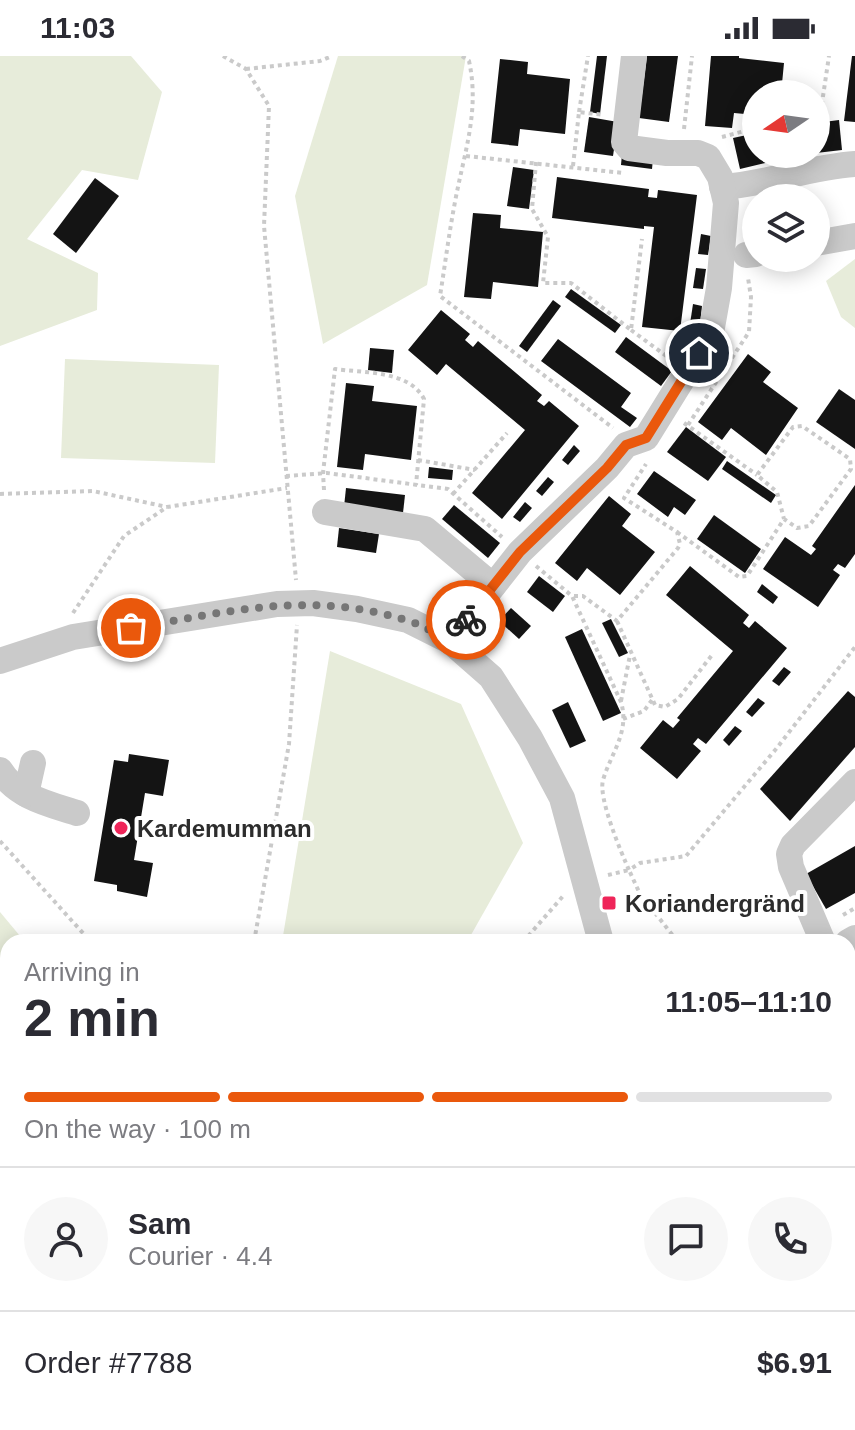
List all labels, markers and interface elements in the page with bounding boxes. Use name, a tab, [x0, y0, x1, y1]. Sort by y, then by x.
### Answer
text: 11:03	[40, 11, 115, 44]
north arrow	[742, 80, 830, 168]
map controls	[742, 80, 830, 272]
button: layers	[742, 184, 830, 272]
pin	[665, 319, 733, 387]
icon: home	[677, 331, 721, 375]
courier	[426, 580, 506, 660]
pin	[97, 594, 165, 662]
icon: bike	[444, 598, 488, 642]
icon: bag	[109, 606, 153, 650]
place label: Kardemumman	[137, 815, 312, 842]
marker: Kardemumman	[112, 819, 130, 837]
place label: Koriandergränd	[625, 890, 805, 917]
marker: Koriandergränd	[600, 894, 618, 912]
text: Arriving in	[24, 957, 140, 987]
text: 11:05–11:10	[665, 985, 832, 1018]
text: 2 min	[24, 989, 160, 1047]
text: On the way · 100 m	[24, 1114, 251, 1144]
button: person	[24, 1197, 108, 1281]
button: chat	[644, 1197, 728, 1281]
button: phone	[748, 1197, 832, 1281]
text: Sam	[128, 1207, 191, 1240]
text: Courier · 4.4	[128, 1241, 273, 1271]
text: Order #7788	[24, 1346, 192, 1379]
text: $6.91	[757, 1346, 832, 1379]

